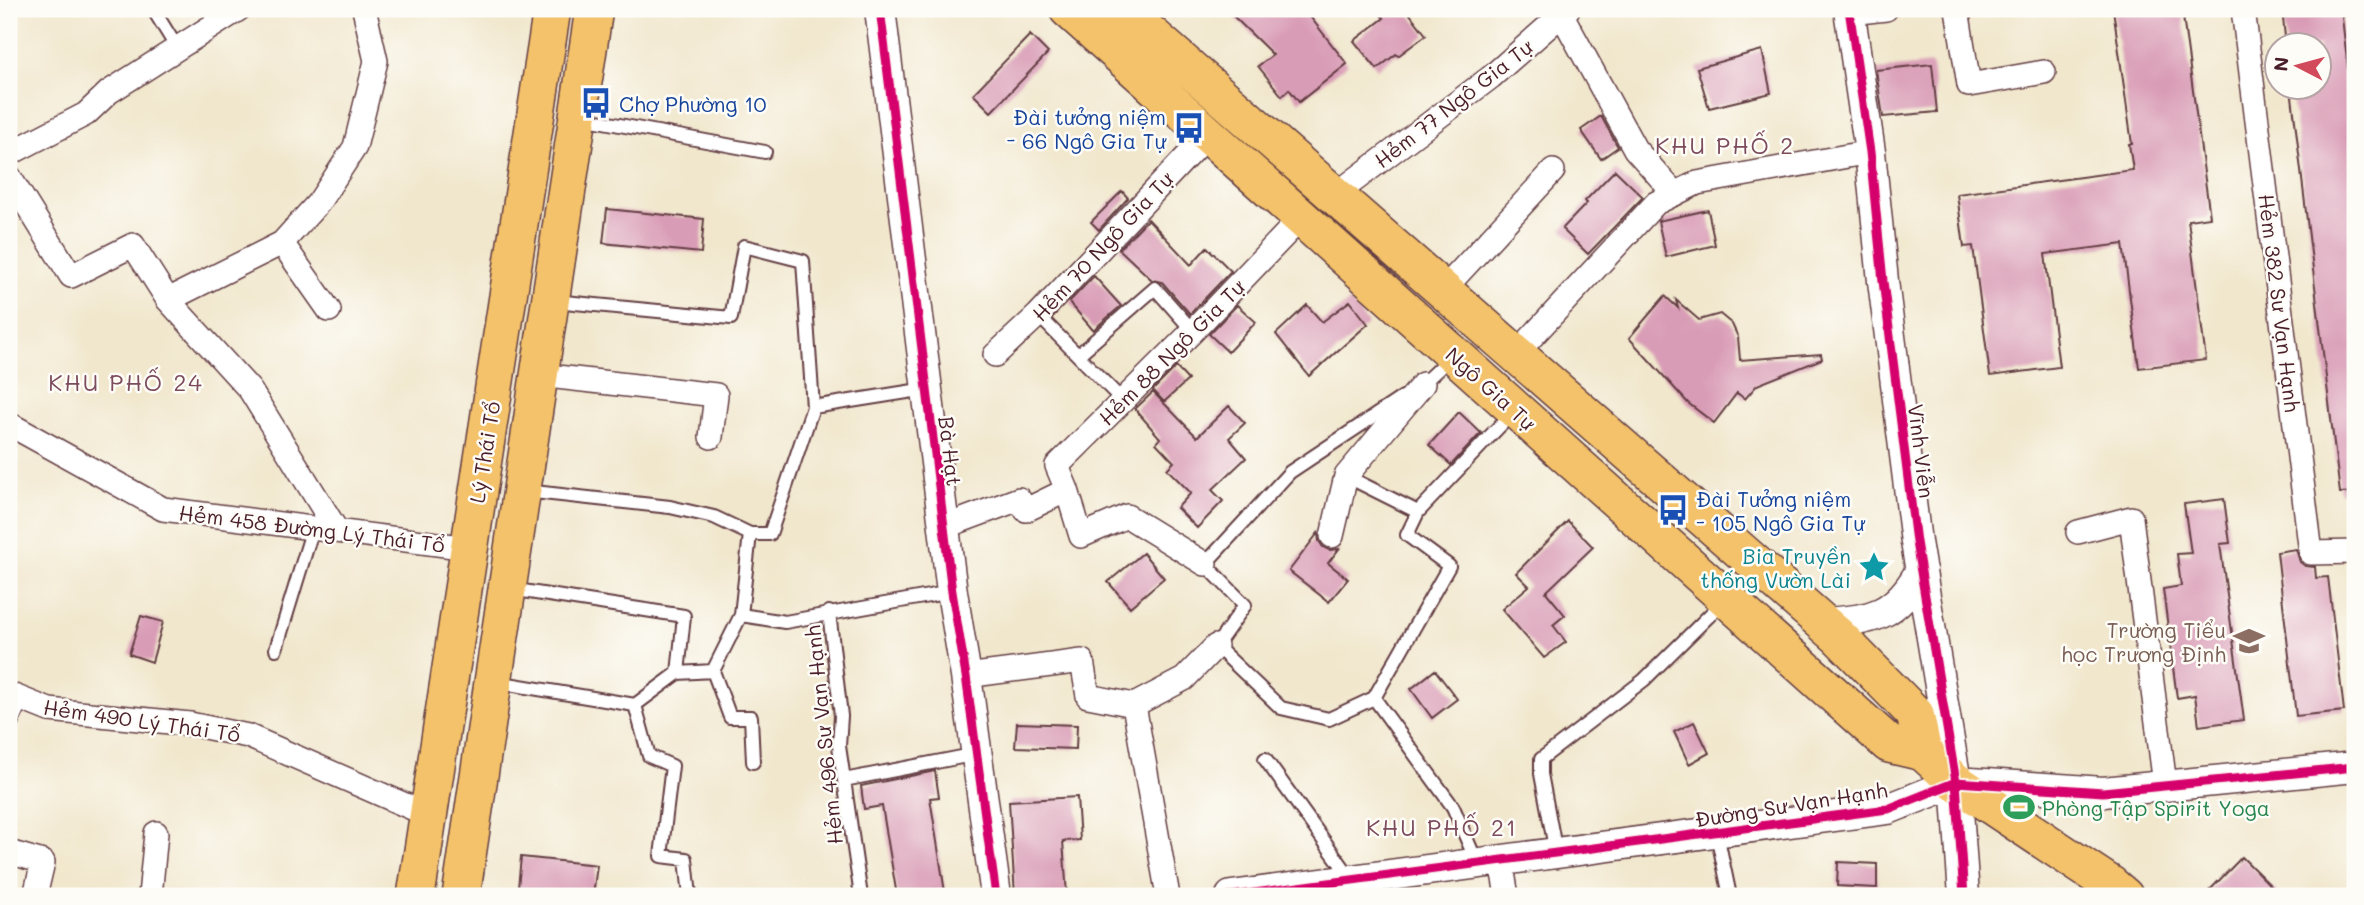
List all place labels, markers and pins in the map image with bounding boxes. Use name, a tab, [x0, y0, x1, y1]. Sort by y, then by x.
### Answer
bus stop icon: Chợ Phường 10	[579, 86, 613, 120]
place label: Chợ Phường 10	[619, 90, 767, 117]
place label: Đài tưởng niệm - 66 Ngô Gia Tự	[1007, 103, 1168, 154]
bus stop icon: Đài tưởng niệm - 66 Ngô Gia Tự	[1172, 111, 1206, 145]
place label: Đài Tưởng niệm - 105 Ngô Gia Tự	[1696, 485, 1866, 536]
bus stop icon: Đài Tưởng niệm - 105 Ngô Gia Tự	[1656, 493, 1690, 527]
place label: Bia Truyền thống Vườn Lài	[1701, 542, 1851, 593]
place icon: Bia Truyền thống Vườn Lài	[1857, 550, 1891, 584]
place label: Trường Tiểu học Trương Định	[2061, 616, 2226, 667]
school or university icon: Trường Tiểu học Trương Định	[2232, 624, 2266, 658]
sports icon: Phòng Tập Spirit Yoga	[2002, 790, 2036, 824]
place label: Phòng Tập Spirit Yoga	[2042, 794, 2270, 821]

